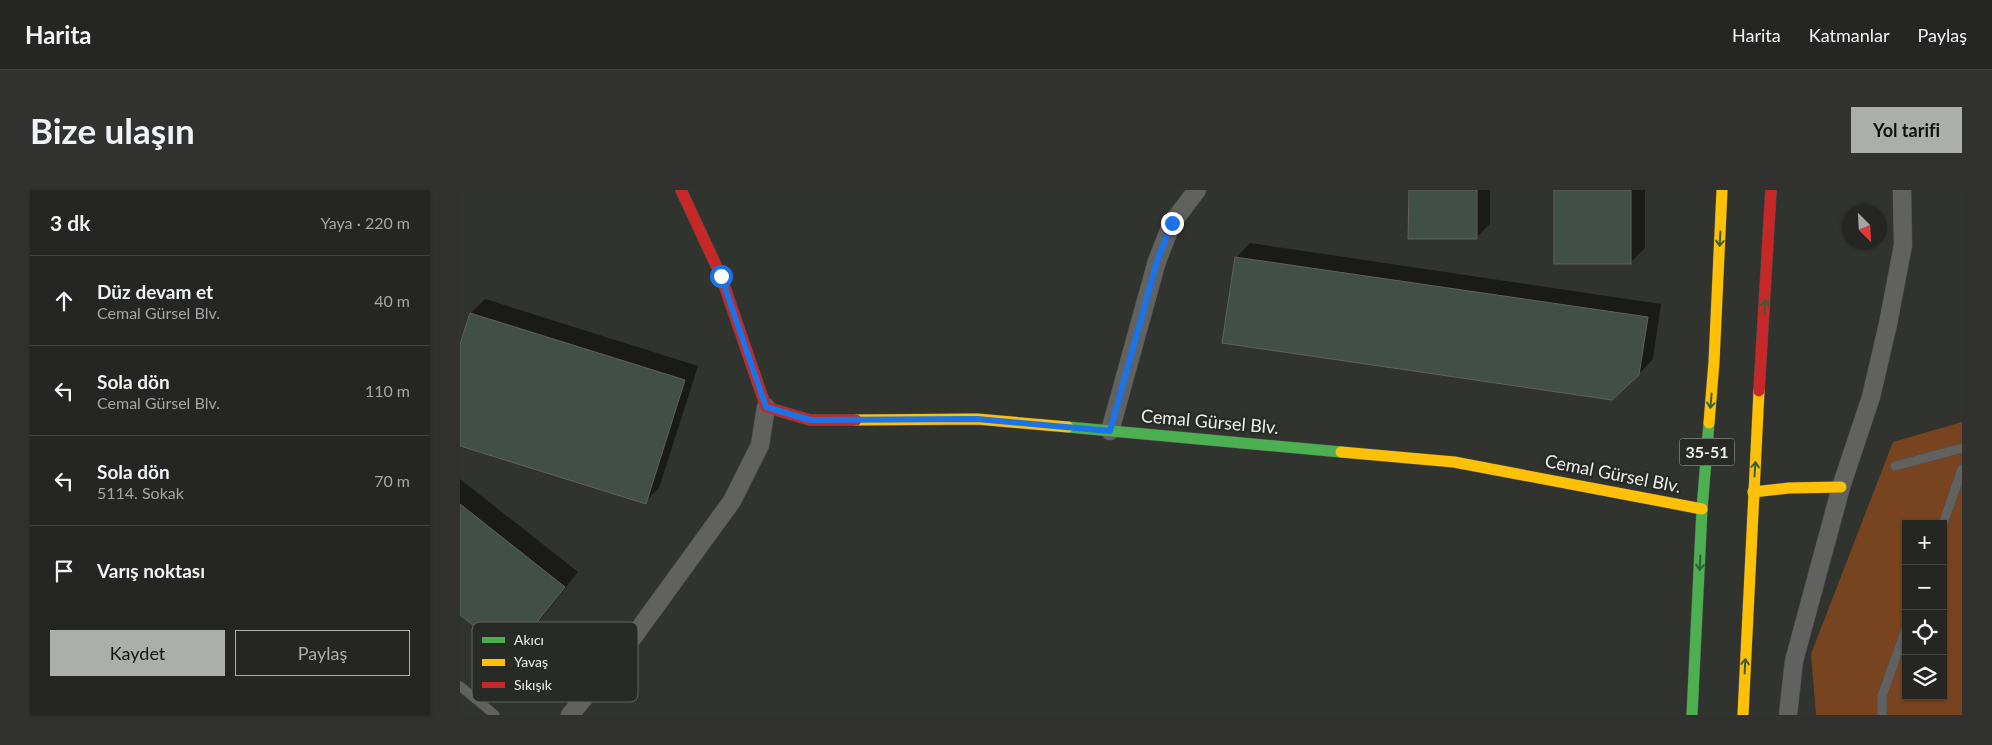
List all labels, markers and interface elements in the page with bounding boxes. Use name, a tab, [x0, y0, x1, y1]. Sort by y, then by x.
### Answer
text: Harita	[25, 20, 92, 49]
text: Harita	[1732, 24, 1781, 46]
text: Katmanlar	[1809, 24, 1889, 46]
text: Paylaş	[1917, 24, 1967, 46]
button: Yol tarifi	[1851, 107, 1962, 153]
text: Bize ulaşın	[30, 109, 195, 151]
north arrow	[1842, 205, 1887, 250]
text: 3 dk	[50, 210, 90, 235]
route end	[1161, 212, 1184, 235]
text: Yaya · 220 m	[321, 213, 410, 232]
one-way arrow	[1716, 230, 1725, 246]
route start	[710, 265, 733, 288]
text: Düz devam et	[97, 280, 213, 303]
icon: ahead	[50, 287, 78, 315]
text: 40 m	[374, 291, 410, 310]
one-way arrow	[1760, 299, 1770, 315]
text: Cemal Gürsel Blv.	[97, 303, 220, 322]
text: Sola dön	[97, 370, 170, 393]
icon: left	[50, 377, 78, 405]
text: 110 m	[365, 381, 410, 400]
text: Cemal Gürsel Blv.	[97, 393, 220, 412]
one-way arrow	[1707, 393, 1716, 409]
street label: Cemal Gürsel Blv.	[1140, 404, 1280, 438]
road number: 35-51	[1680, 438, 1734, 466]
street label: Cemal Gürsel Blv.	[1543, 449, 1683, 497]
text: Sola dön	[97, 460, 170, 483]
one-way arrow	[1750, 461, 1759, 477]
icon: left	[50, 467, 78, 495]
text: 70 m	[374, 471, 410, 490]
text: 5114. Sokak	[97, 483, 184, 502]
map controls	[1902, 520, 1947, 700]
button: +	[1902, 520, 1947, 565]
one-way arrow	[1695, 555, 1704, 571]
icon: arrive	[50, 557, 78, 585]
text: Varış noktası	[97, 559, 205, 582]
button: −	[1902, 565, 1947, 610]
button: locate	[1902, 610, 1947, 655]
legend	[472, 622, 638, 702]
button: Kaydet	[50, 630, 225, 676]
button: Paylaş	[235, 630, 410, 676]
text: Akıcı	[514, 631, 544, 648]
text: Yavaş	[514, 653, 548, 670]
button: layers	[1902, 655, 1947, 700]
one-way arrow	[1741, 659, 1750, 675]
text: Sıkışık	[514, 676, 553, 693]

